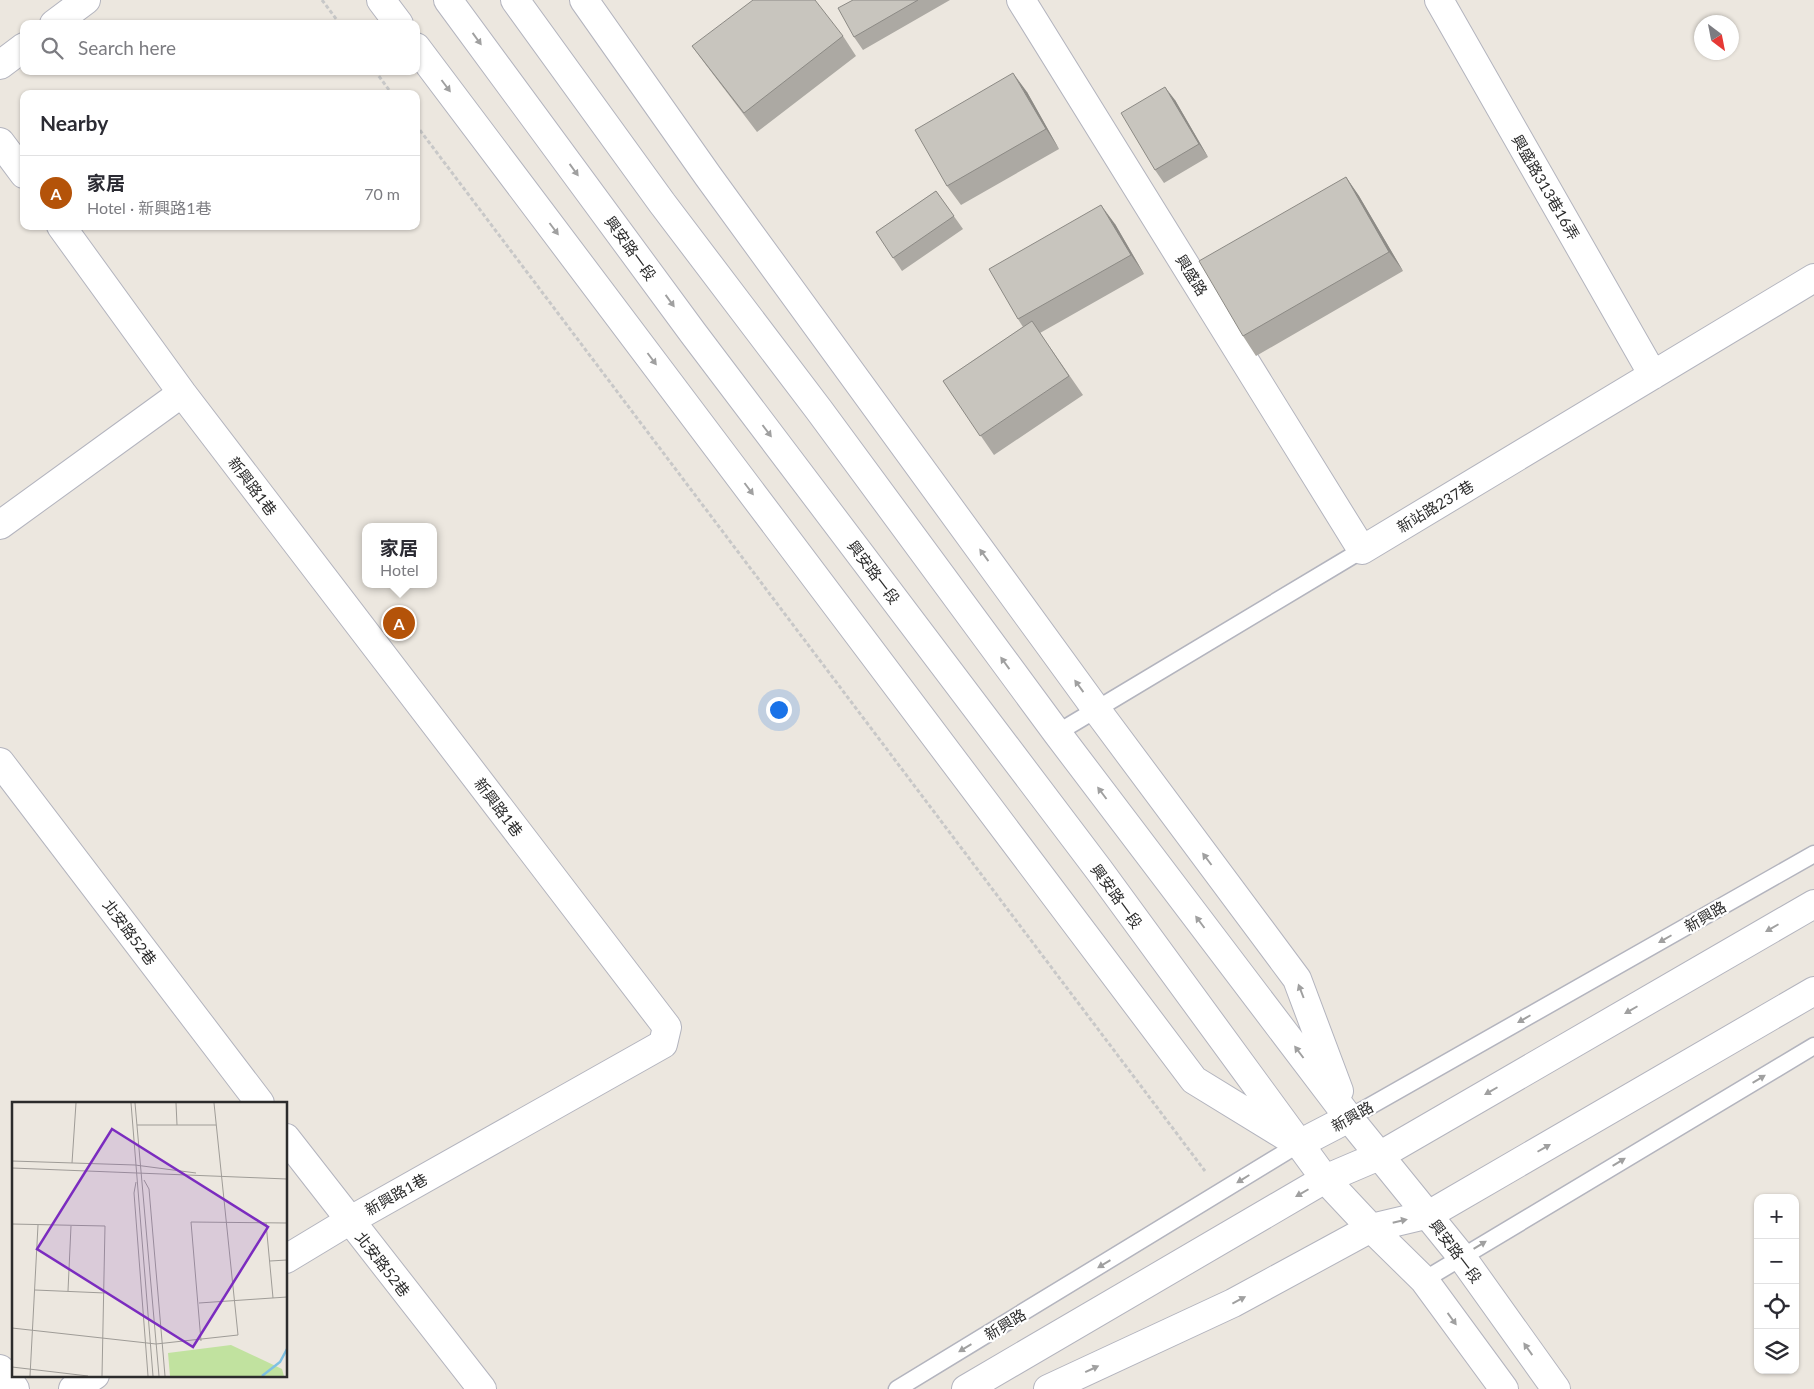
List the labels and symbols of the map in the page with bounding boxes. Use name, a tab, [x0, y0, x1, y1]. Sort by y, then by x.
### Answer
north arrow	[1694, 15, 1739, 60]
one-way arrow	[472, 32, 483, 45]
one-way arrow	[440, 79, 451, 92]
street label: 興盛路313巷16弄	[1509, 131, 1583, 243]
one-way arrow	[568, 163, 579, 176]
street label: 興安路一段	[602, 212, 660, 284]
one-way arrow	[549, 222, 559, 236]
street label: 興盛路	[1172, 251, 1212, 299]
one-way arrow	[665, 294, 675, 308]
one-way arrow	[646, 352, 657, 365]
one-way arrow	[762, 424, 773, 437]
street label: 新興路1巷	[225, 453, 281, 519]
street label: 新站路237巷	[1393, 476, 1477, 536]
one-way arrow	[744, 482, 755, 495]
street label: 興安路一段	[844, 537, 904, 607]
one-way arrow	[979, 548, 989, 561]
pin: A	[383, 604, 415, 642]
one-way arrow	[1000, 656, 1010, 669]
one-way arrow	[1074, 679, 1084, 693]
your location	[766, 697, 792, 723]
street label: 新興路1巷	[471, 774, 527, 840]
one-way arrow	[1097, 786, 1107, 800]
one-way arrow	[1202, 853, 1213, 866]
street label: 興安路一段	[1088, 860, 1146, 932]
street label: 北安路52巷	[100, 896, 160, 968]
street label: 新興路	[1681, 897, 1729, 935]
one-way arrow	[1195, 916, 1206, 929]
one-way arrow	[1765, 924, 1778, 933]
one-way arrow	[1659, 934, 1672, 943]
one-way arrow	[1297, 983, 1304, 998]
one-way arrow	[1625, 1005, 1638, 1014]
one-way arrow	[1516, 1015, 1531, 1023]
one-way arrow	[1293, 1045, 1304, 1058]
one-way arrow	[1752, 1074, 1765, 1083]
one-way arrow	[1484, 1087, 1497, 1096]
street label: 新興路	[1328, 1097, 1376, 1135]
inset map	[12, 1102, 288, 1376]
one-way arrow	[1537, 1143, 1551, 1152]
one-way arrow	[1613, 1157, 1626, 1166]
street label: 新興路1巷	[362, 1169, 430, 1219]
one-way arrow	[1236, 1175, 1249, 1184]
one-way arrow	[1294, 1189, 1309, 1197]
street label: 興安路一段	[1426, 1216, 1486, 1286]
one-way arrow	[1393, 1217, 1408, 1225]
street label: 北安路52巷	[352, 1228, 414, 1300]
one-way arrow	[1473, 1241, 1486, 1250]
one-way arrow	[1098, 1259, 1111, 1268]
one-way arrow	[1232, 1296, 1246, 1304]
street label: 新興路	[981, 1305, 1029, 1343]
one-way arrow	[1447, 1313, 1457, 1326]
one-way arrow	[1523, 1342, 1533, 1356]
one-way arrow	[959, 1343, 972, 1352]
one-way arrow	[1085, 1364, 1099, 1372]

